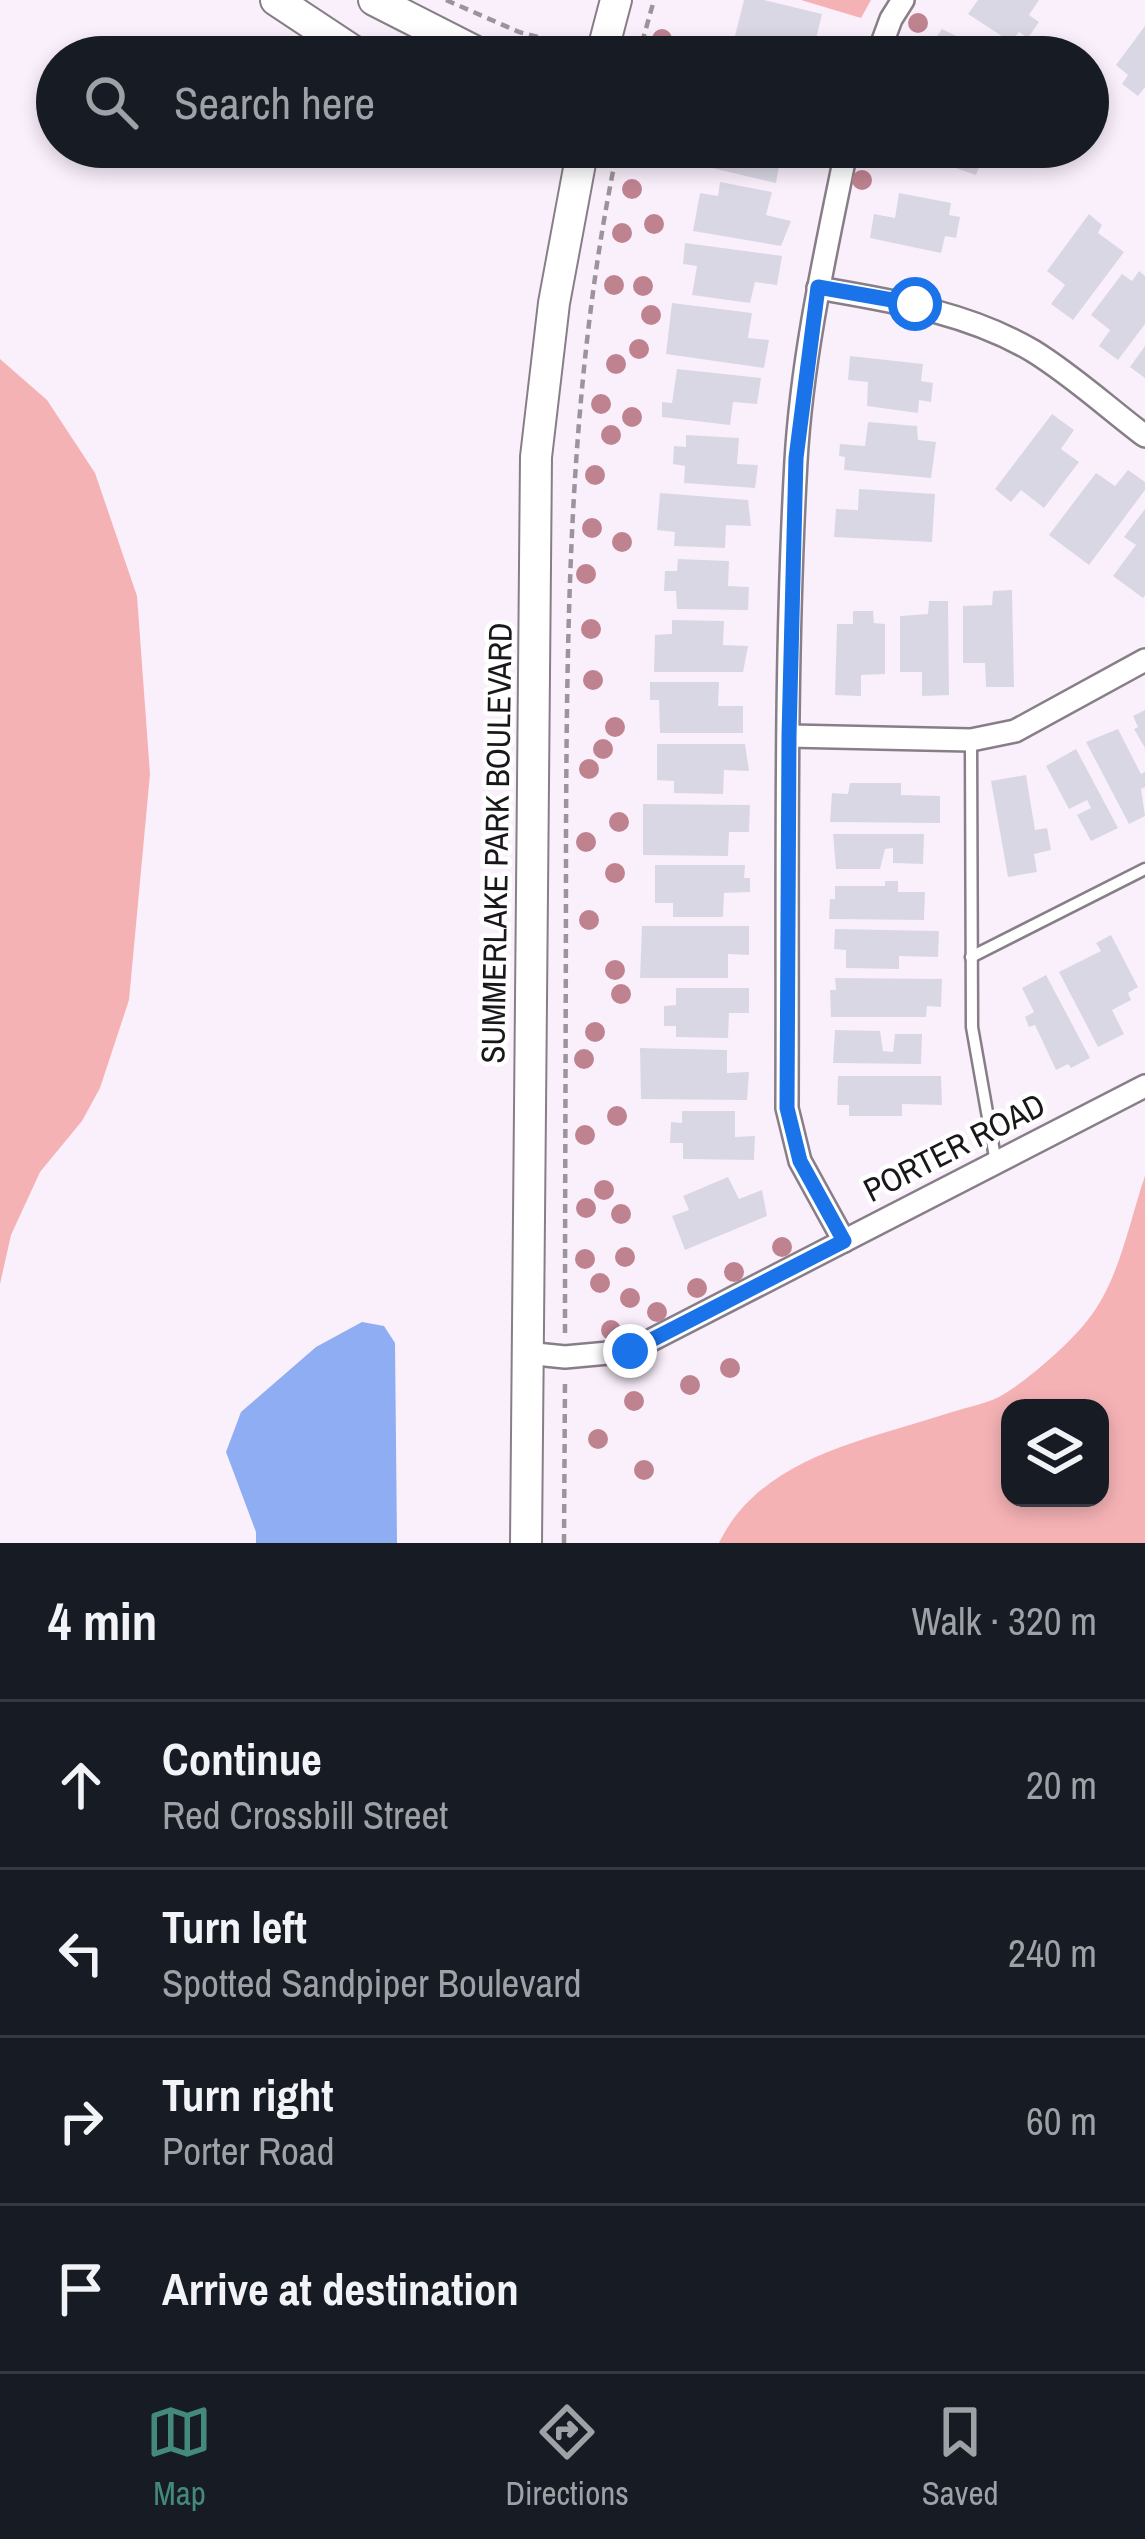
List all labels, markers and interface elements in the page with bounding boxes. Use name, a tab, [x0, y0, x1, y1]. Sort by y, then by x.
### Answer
search box	[36, 36, 1109, 168]
icon: search	[78, 69, 144, 135]
text: Search here	[174, 72, 375, 133]
route start	[888, 277, 942, 331]
street label: SUMMERLAKE PARK BOULEVARD	[470, 622, 522, 1064]
street label: PORTER ROAD	[856, 1082, 1052, 1212]
route end	[603, 1324, 657, 1378]
map controls	[1001, 1399, 1109, 1507]
button: layers	[1001, 1399, 1109, 1507]
text: 4 min	[48, 1587, 157, 1656]
text: Walk · 320 m	[912, 1595, 1097, 1647]
text: Continue	[162, 1728, 322, 1789]
icon: ahead	[48, 1752, 114, 1818]
text: 20 m	[1026, 1759, 1097, 1811]
text: Red Crossbill Street	[162, 1789, 448, 1841]
text: Turn left	[162, 1896, 307, 1957]
icon: left	[48, 1920, 114, 1986]
text: 240 m	[1008, 1927, 1097, 1979]
text: Spotted Sandpiper Boulevard	[162, 1957, 582, 2009]
text: Turn right	[162, 2064, 334, 2125]
icon: right	[48, 2088, 114, 2154]
text: 60 m	[1026, 2095, 1097, 2147]
text: Porter Road	[162, 2125, 334, 2177]
icon: arrive	[48, 2256, 114, 2322]
text: Arrive at destination	[162, 2258, 519, 2319]
tab: Map	[146, 2399, 212, 2515]
tab: Directions	[505, 2399, 629, 2515]
tab: Saved	[922, 2399, 998, 2515]

